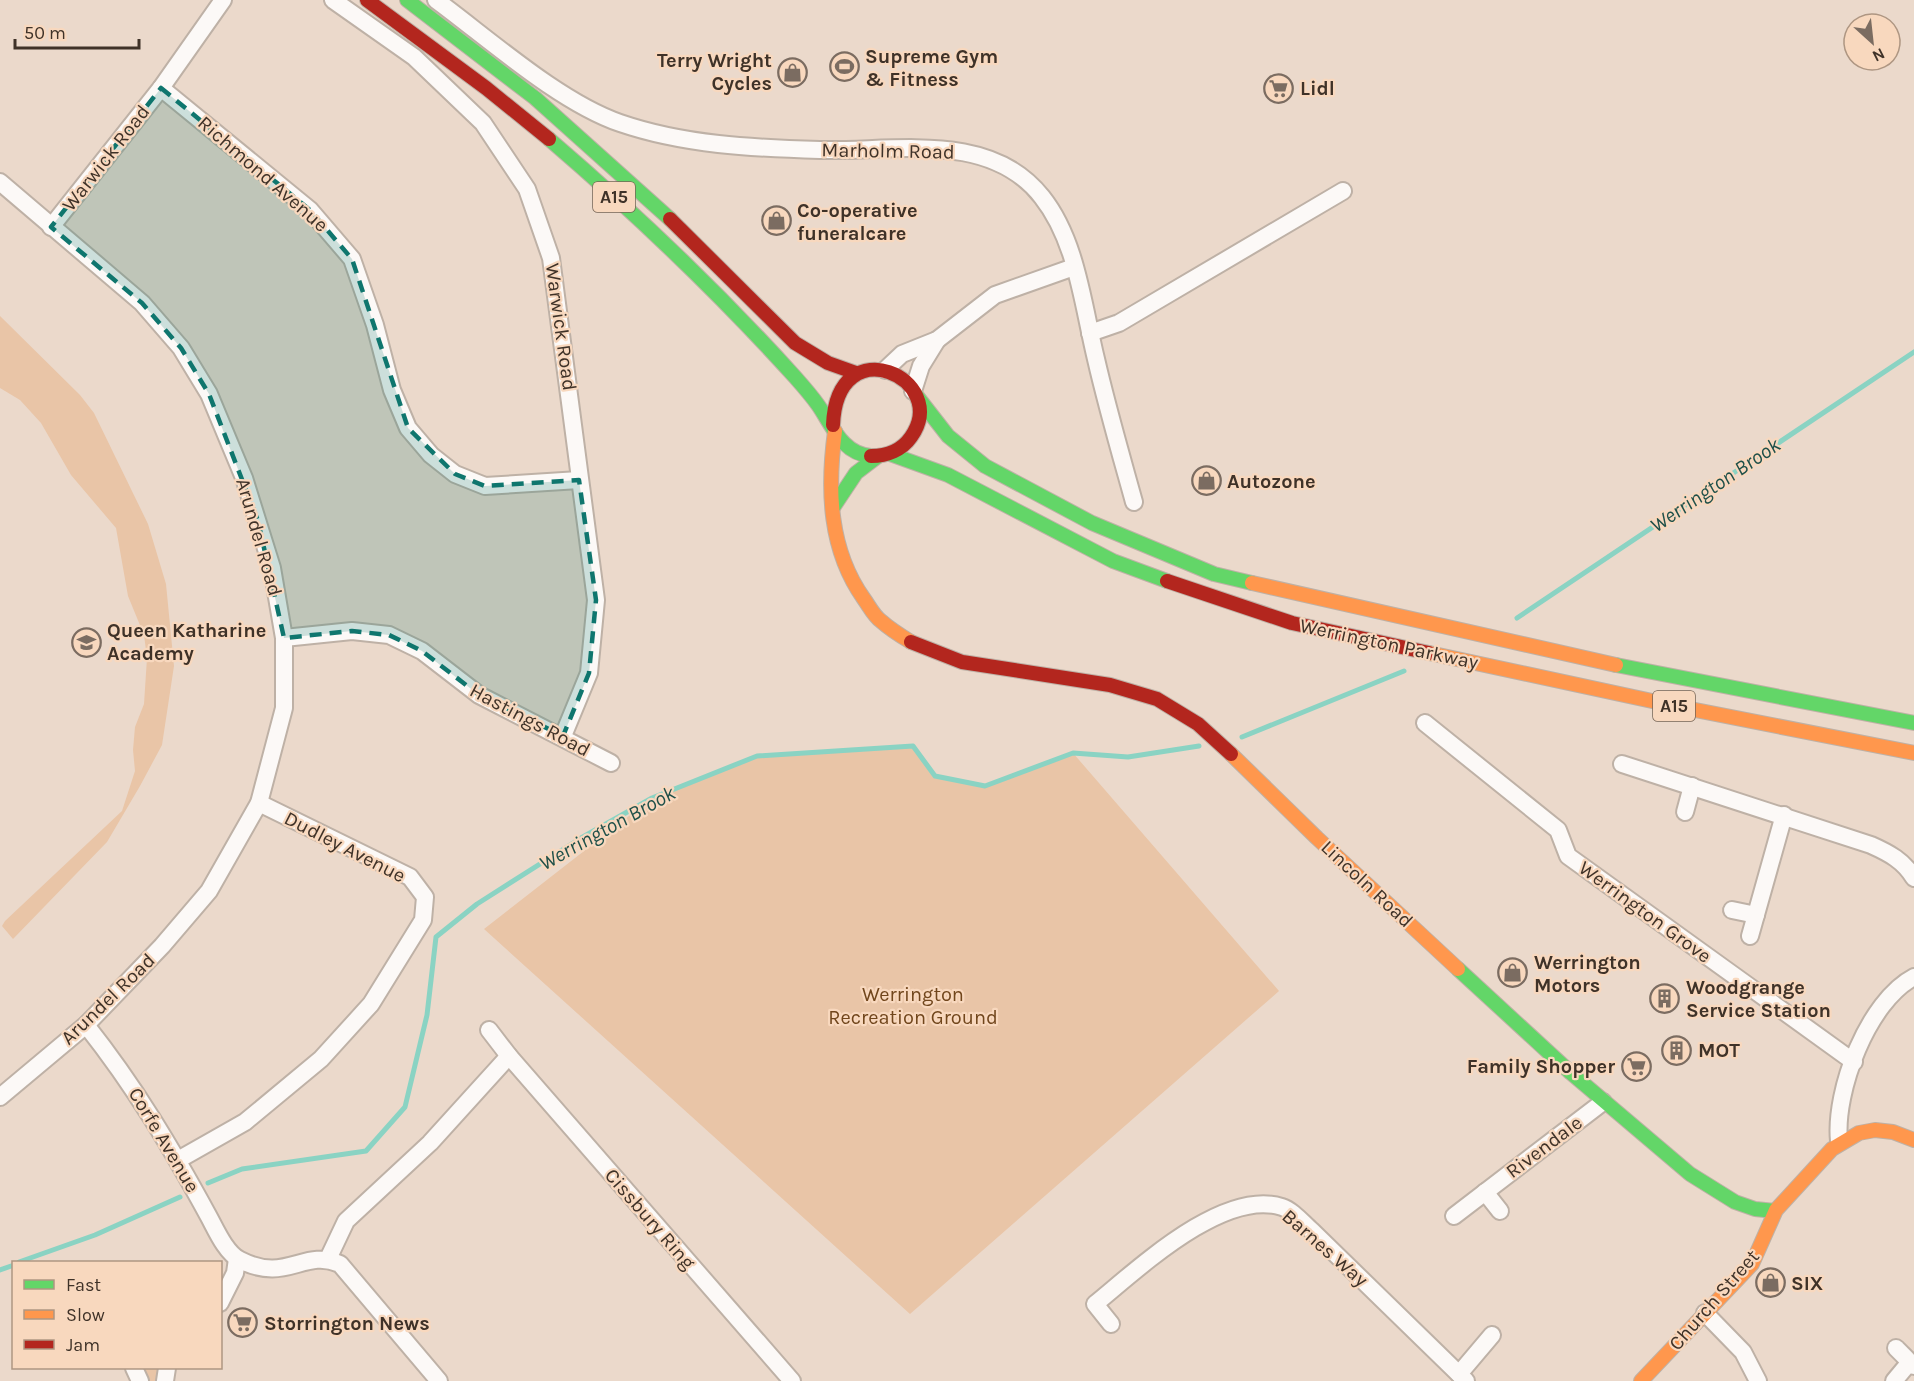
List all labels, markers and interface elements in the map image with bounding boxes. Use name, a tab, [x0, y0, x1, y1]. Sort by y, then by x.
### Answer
scale bar	[15, 12, 140, 50]
north arrow	[1842, 12, 1902, 72]
text: 50 m	[24, 22, 66, 44]
text: N	[1869, 44, 1888, 66]
place label: Supreme Gym & Fitness	[865, 45, 998, 91]
place label: Terry Wright Cycles	[657, 49, 772, 95]
sports icon: Supreme Gym & Fitness	[828, 51, 860, 83]
shop icon: Terry Wright Cycles	[777, 56, 809, 88]
supermarket icon: Lidl	[1263, 72, 1295, 104]
place label: Lidl	[1300, 77, 1335, 100]
street label: Warwick Road	[57, 100, 155, 216]
street label: Richmond Avenue	[193, 111, 333, 237]
street label: Marholm Road	[821, 138, 955, 164]
road number: A15	[593, 182, 635, 212]
place label: Co-operative funeralcare	[797, 199, 918, 245]
shop icon: Co-operative funeralcare	[760, 205, 792, 237]
street label: Warwick Road	[541, 262, 581, 392]
water label: Werrington Brook	[1645, 432, 1785, 537]
shop icon: Autozone	[1190, 465, 1222, 497]
place label: Autozone	[1227, 470, 1316, 493]
street label: Arundel Road	[231, 475, 287, 599]
street label: Werrington Parkway	[1298, 614, 1480, 674]
place label: Queen Katharine Academy	[107, 619, 266, 665]
school or university icon: Queen Katharine Academy	[70, 626, 102, 658]
street label: Hastings Road	[466, 679, 594, 761]
road number: A15	[1653, 691, 1695, 721]
water label: Werrington Brook	[535, 781, 679, 875]
street label: Dudley Avenue	[281, 807, 409, 887]
street label: Lincoln Road	[1316, 836, 1418, 932]
street label: Werrington Grove	[1574, 856, 1716, 968]
street label: Arundel Road	[56, 949, 160, 1049]
place label: Werrington Motors	[1534, 951, 1641, 997]
shop icon: Werrington Motors	[1497, 957, 1529, 989]
place label: Woodgrange Service Station	[1686, 976, 1831, 1022]
building icon: Woodgrange Service Station	[1649, 982, 1681, 1014]
park label: Werrington Recreation Ground	[828, 983, 998, 1029]
building icon: MOT	[1661, 1034, 1693, 1066]
place label: MOT	[1698, 1039, 1740, 1062]
supermarket icon: Family Shopper	[1620, 1050, 1652, 1082]
place label: Family Shopper	[1467, 1055, 1615, 1078]
street label: Corfe Avenue	[124, 1083, 204, 1197]
street label: Rivendale	[1501, 1111, 1587, 1183]
street label: Cissbury Ring	[600, 1164, 700, 1274]
street label: Barnes Way	[1278, 1205, 1372, 1291]
street label: Church Street	[1664, 1245, 1764, 1355]
legend	[12, 1261, 222, 1369]
shop icon: SIX	[1754, 1267, 1786, 1299]
place label: SIX	[1791, 1272, 1824, 1295]
text: Fast	[66, 1274, 101, 1296]
text: Slow	[66, 1304, 105, 1326]
supermarket icon: Storrington News	[227, 1307, 259, 1339]
place label: Storrington News	[264, 1312, 430, 1335]
text: Jam	[66, 1334, 100, 1356]

